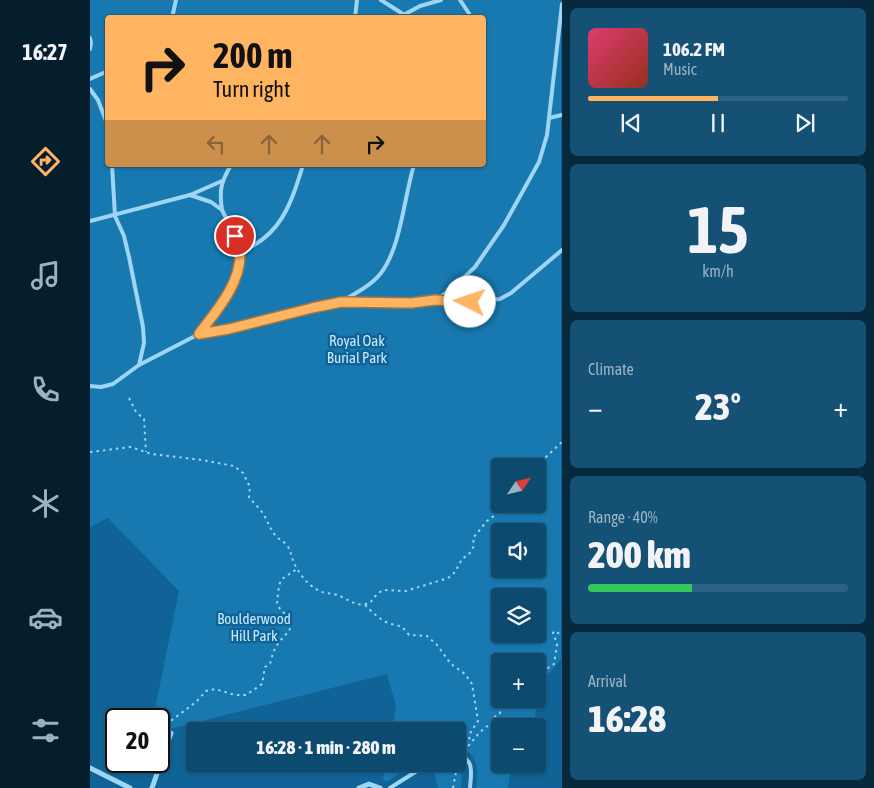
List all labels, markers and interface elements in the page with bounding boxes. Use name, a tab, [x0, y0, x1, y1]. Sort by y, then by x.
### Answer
icon: right	[130, 35, 195, 100]
text: 200 m	[213, 35, 292, 75]
text: 106.2 FM	[663, 38, 725, 60]
text: 16:27	[22, 39, 68, 65]
text: Music	[663, 60, 697, 78]
text: Turn right	[213, 76, 290, 102]
icon: previous	[617, 109, 645, 137]
icon: pause	[704, 109, 732, 137]
icon: next	[791, 109, 819, 137]
icon: left	[202, 130, 230, 158]
icon: ahead	[255, 130, 283, 158]
icon: ahead	[308, 130, 336, 158]
icon: right	[361, 130, 389, 158]
icon: directions	[28, 144, 63, 179]
text: 15	[687, 192, 749, 267]
pin	[214, 215, 256, 257]
icon: arrive	[221, 222, 249, 250]
icon: music	[28, 258, 63, 293]
text: km/h	[702, 262, 734, 280]
position arrow	[443, 275, 495, 327]
park label: Royal Oak Burial Park	[327, 332, 388, 366]
text: Climate	[588, 360, 634, 378]
icon: phone	[28, 372, 63, 407]
text: 23°	[695, 385, 741, 428]
text: −	[588, 391, 603, 423]
text: +	[833, 391, 848, 423]
north arrow	[491, 458, 546, 512]
map controls	[491, 458, 546, 773]
icon: climate	[28, 486, 63, 521]
text: Range · 40%	[588, 508, 658, 526]
button: sound	[491, 523, 546, 578]
text: 200 km	[588, 533, 691, 576]
button: layers	[491, 588, 546, 643]
icon: car	[28, 600, 63, 635]
park label: Boulderwood Hill Park	[217, 610, 291, 644]
button: +	[491, 653, 546, 708]
text: Arrival	[588, 672, 627, 690]
text: 16:28	[588, 697, 666, 740]
speed limit sign: 20	[105, 708, 170, 773]
icon: filters	[28, 713, 63, 748]
button: −	[491, 718, 546, 773]
text: 16:28 · 1 min · 280 m	[256, 736, 396, 758]

